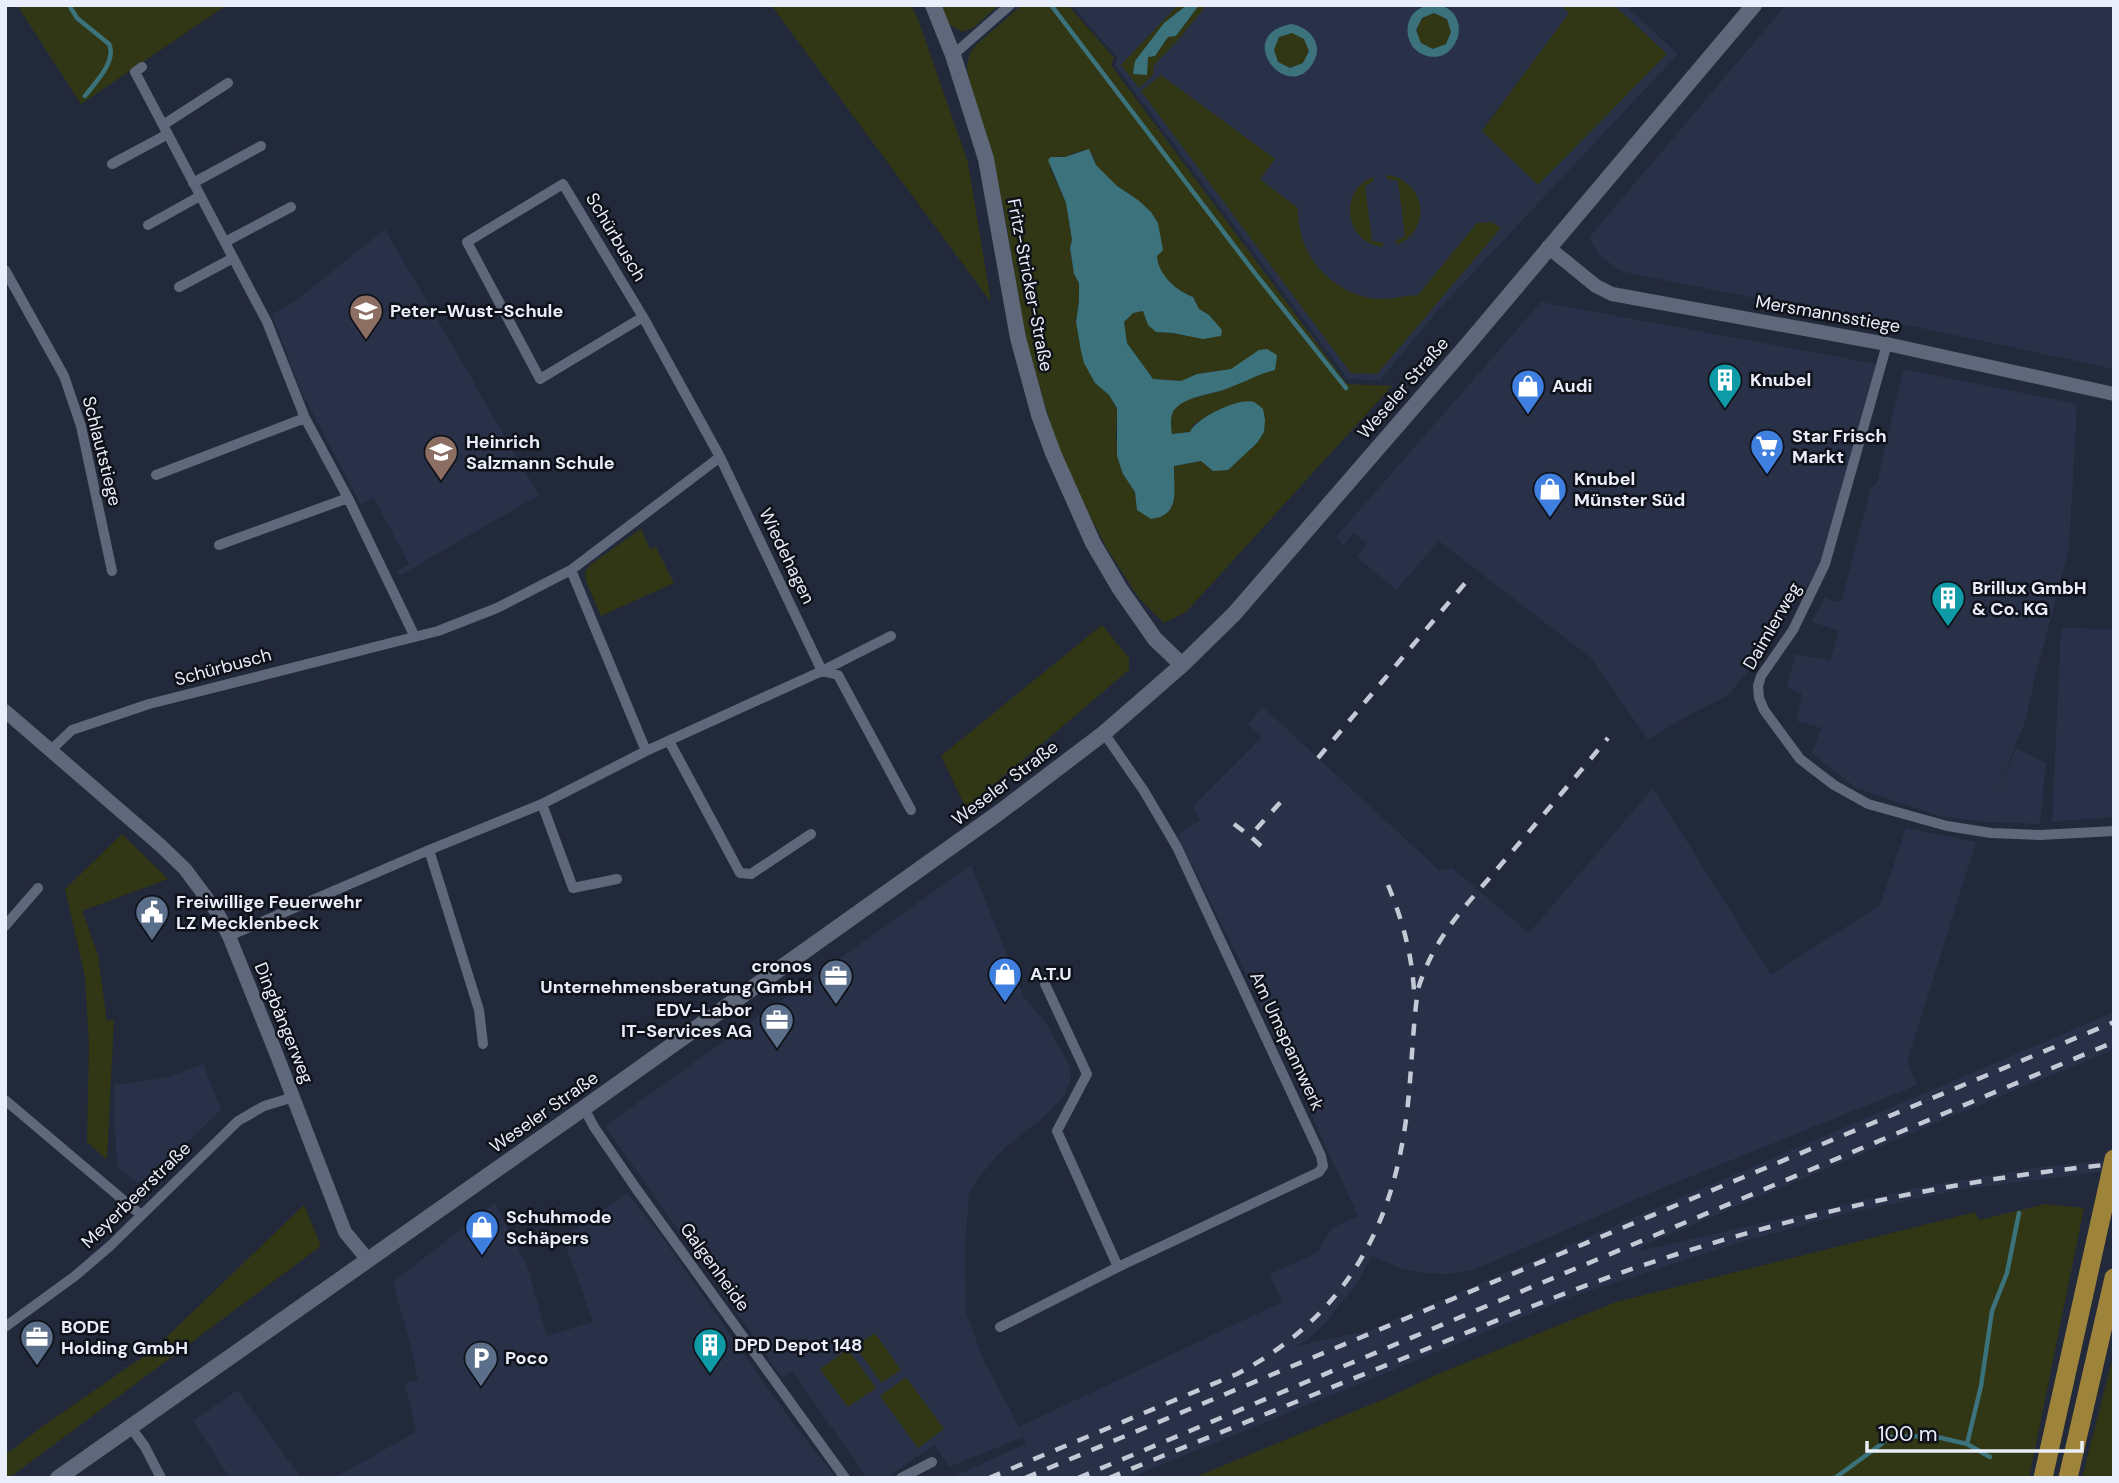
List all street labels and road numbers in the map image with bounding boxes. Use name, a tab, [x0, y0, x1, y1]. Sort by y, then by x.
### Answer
street label: Schürbusch	[580, 188, 652, 286]
street label: Fritz-Stricker-Straße	[1001, 197, 1059, 373]
street label: Mersmannsstiege	[1754, 289, 1902, 339]
street label: Weseler Straße	[1352, 332, 1454, 444]
street label: Schlautstiege	[77, 394, 127, 508]
street label: Wiedehagen	[753, 504, 821, 608]
street label: Daimlerweg	[1737, 578, 1807, 674]
street label: Schürbusch	[172, 643, 274, 691]
street label: Weseler Straße	[947, 735, 1063, 831]
street label: Dingbängerweg	[249, 959, 319, 1087]
street label: Am Umspannwerk	[1244, 968, 1330, 1114]
street label: Weseler Straße	[485, 1066, 603, 1158]
street label: Meyerbeerstraße	[76, 1137, 196, 1253]
street label: Galgenheide	[675, 1218, 755, 1316]

